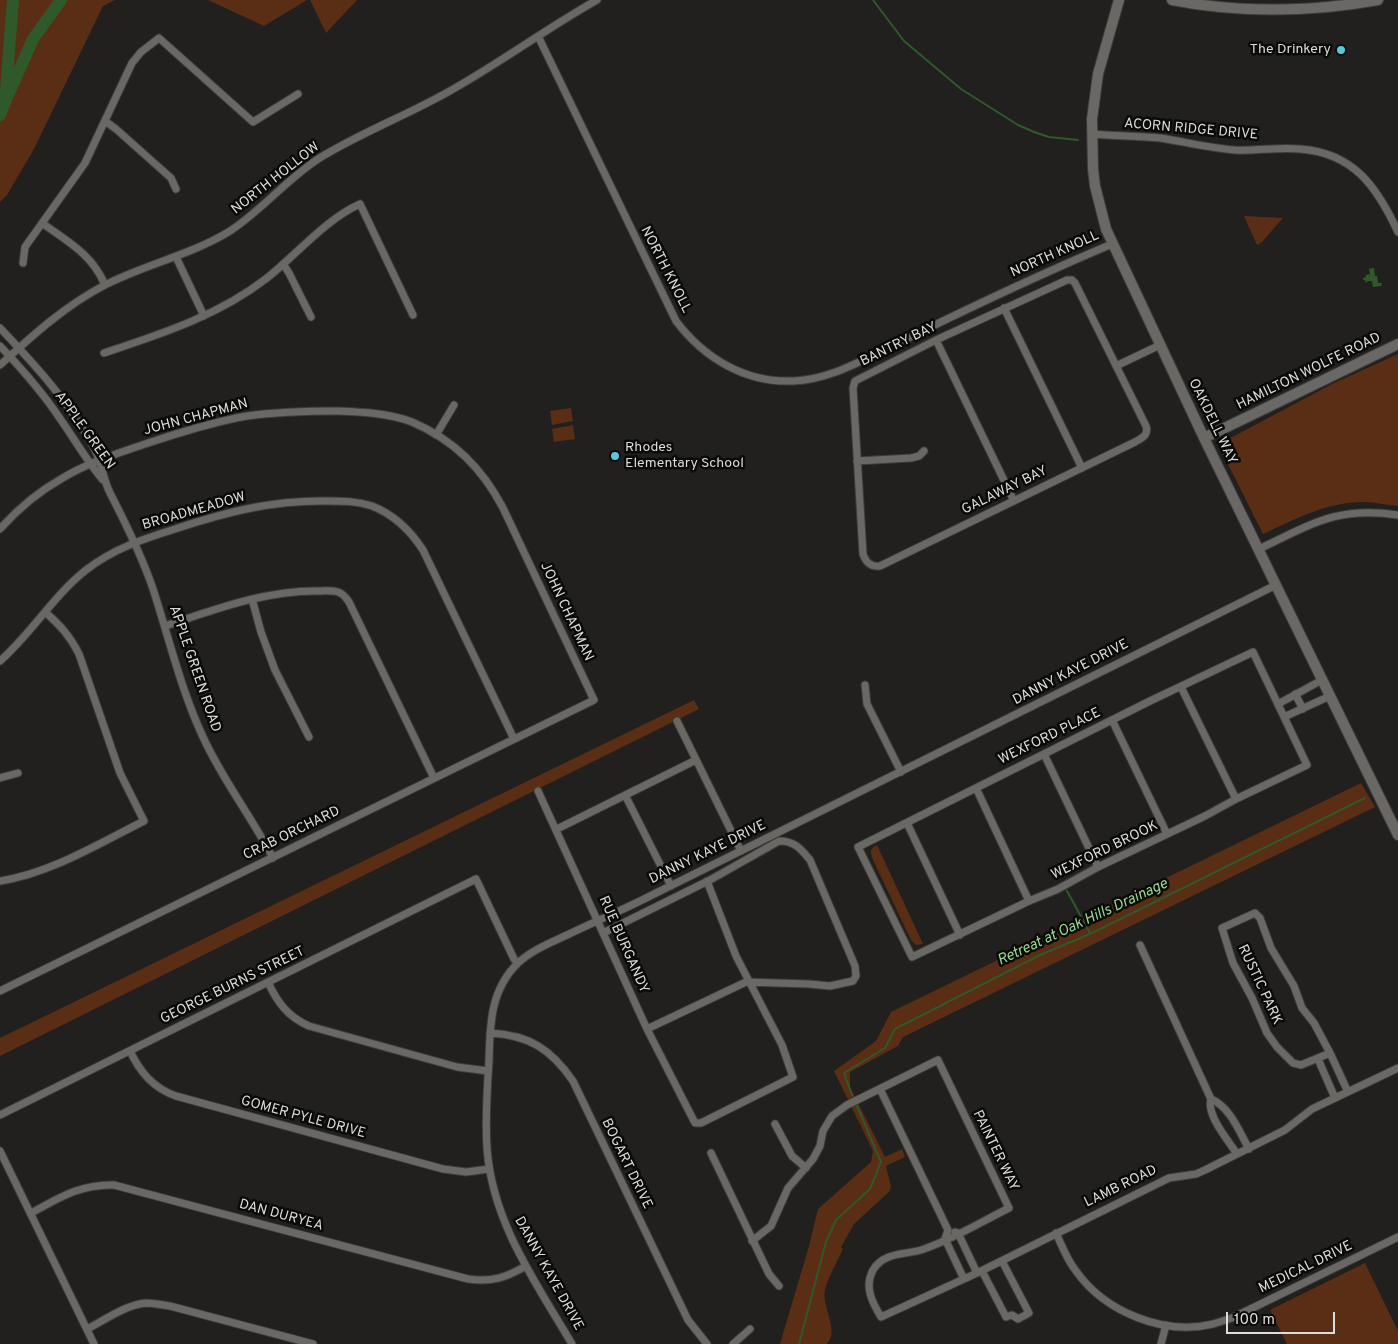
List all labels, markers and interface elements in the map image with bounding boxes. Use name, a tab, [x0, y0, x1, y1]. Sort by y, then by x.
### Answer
place label: The Drinkery	[1250, 42, 1331, 58]
marker: The Drinkery	[1335, 44, 1347, 56]
street label: ACORN RIDGE DRIVE	[1123, 116, 1259, 144]
street label: NORTH HOLLOW	[229, 139, 323, 219]
street label: NORTH KNOLL	[636, 224, 694, 316]
street label: NORTH KNOLL	[1008, 228, 1102, 282]
street label: BANTRY BAY	[858, 319, 940, 371]
street label: HAMILTON WOLFE ROAD	[1234, 330, 1384, 414]
street label: OAKDELL WAY	[1184, 376, 1240, 468]
street label: APPLE GREEN	[50, 389, 118, 473]
street label: JOHN CHAPMAN	[142, 396, 250, 440]
place label: Rhodes Elementary School	[625, 440, 744, 472]
marker: Rhodes Elementary School	[609, 450, 621, 462]
street label: GALAWAY BAY	[959, 463, 1051, 519]
street label: BROADMEADOW	[140, 489, 248, 535]
street label: JOHN CHAPMAN	[536, 560, 596, 664]
street label: APPLE GREEN ROAD	[164, 603, 224, 735]
street label: DANNY KAYE DRIVE	[1010, 637, 1132, 709]
street label: WEXFORD PLACE	[996, 705, 1104, 769]
street label: CRAB ORCHARD	[241, 803, 343, 865]
street label: DANNY KAYE DRIVE	[647, 817, 769, 889]
street label: WEXFORD BROOK	[1049, 818, 1161, 884]
water label: Retreat at Oak Hills Drainage	[995, 876, 1171, 970]
street label: RUE BURGANDY	[594, 894, 652, 996]
street label: RUSTIC PARK	[1233, 942, 1285, 1028]
street label: GEORGE BURNS STREET	[158, 944, 308, 1028]
street label: GOMER PYLE DRIVE	[239, 1093, 367, 1143]
street label: PAINTER WAY	[968, 1108, 1022, 1194]
street label: BOGART DRIVE	[597, 1116, 655, 1212]
street label: LAMB ROAD	[1082, 1162, 1160, 1212]
street label: DAN DURYEA	[237, 1197, 325, 1235]
street label: DANNY KAYE DRIVE	[510, 1214, 586, 1334]
street label: MEDICAL DRIVE	[1256, 1238, 1356, 1298]
scale bar	[1228, 1302, 1337, 1334]
text: 100 m	[1234, 1311, 1275, 1330]

